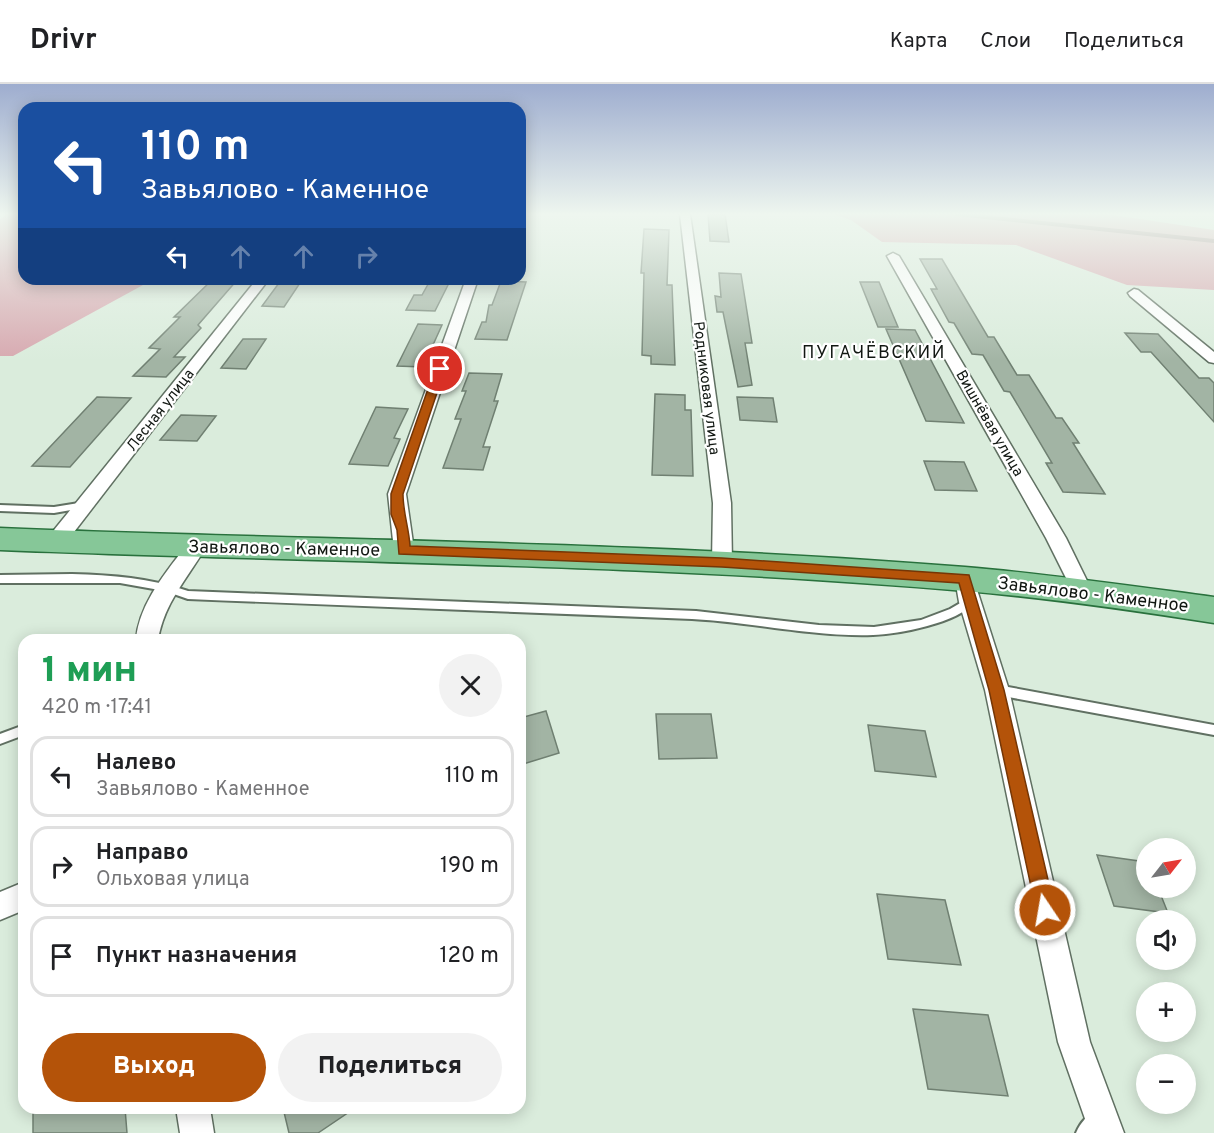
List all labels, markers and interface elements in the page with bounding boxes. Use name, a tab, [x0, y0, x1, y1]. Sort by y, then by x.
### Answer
text: Drivr	[30, 23, 97, 59]
text: Карта	[890, 28, 947, 55]
text: Слои	[980, 28, 1031, 55]
text: Поделиться	[1064, 28, 1184, 55]
text: 110 m	[141, 122, 250, 175]
icon: left	[42, 126, 120, 204]
text: Завьялово - Каменное	[141, 174, 429, 208]
icon: left	[161, 240, 194, 273]
icon: ahead	[224, 240, 257, 273]
icon: ahead	[287, 240, 320, 273]
icon: right	[350, 240, 383, 273]
street label: Родниковая улица	[688, 320, 723, 456]
district label: ПУГАЧЁВСКИЙ	[802, 340, 946, 365]
pin	[414, 343, 465, 394]
icon: arrive	[423, 352, 456, 385]
street label: Лесная улица	[123, 366, 199, 456]
street label: Вишнёвая улица	[951, 367, 1027, 480]
street label: Завьялово - Каменное	[188, 536, 380, 563]
street label: Завьялово - Каменное	[996, 572, 1190, 619]
text: 1 мин	[42, 649, 137, 695]
button: close	[439, 654, 502, 717]
text: 420 m · 17:41	[42, 695, 152, 721]
text: Налево	[96, 750, 176, 777]
icon: left	[45, 760, 78, 793]
text: 110 m	[445, 763, 499, 790]
text: Завьялово - Каменное	[96, 777, 309, 803]
north arrow	[1136, 838, 1196, 898]
map controls	[1136, 838, 1196, 1114]
text: Направо	[96, 840, 188, 867]
icon: right	[45, 850, 78, 883]
text: 190 m	[440, 853, 499, 880]
text: Ольховая улица	[96, 867, 249, 893]
position arrow	[1013, 878, 1077, 942]
button: sound	[1136, 910, 1196, 970]
icon: arrive	[45, 940, 78, 973]
text: Пункт назначения	[96, 943, 297, 970]
text: 120 m	[439, 943, 499, 970]
button: +	[1136, 982, 1196, 1042]
button: Выход	[42, 1033, 266, 1102]
button: Поделиться	[278, 1033, 502, 1102]
button: −	[1136, 1054, 1196, 1114]

